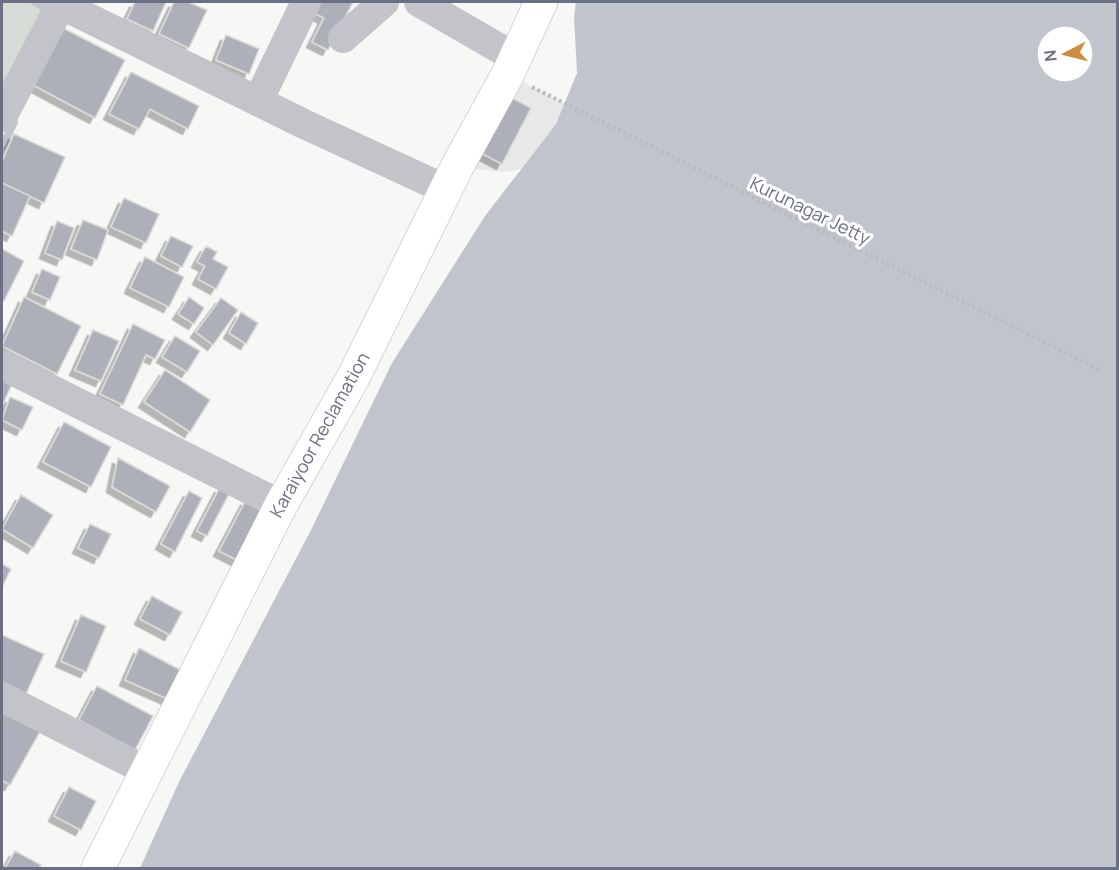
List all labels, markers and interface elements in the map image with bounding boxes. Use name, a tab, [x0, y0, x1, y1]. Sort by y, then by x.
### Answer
north arrow	[1035, 24, 1095, 84]
text: N	[1038, 49, 1062, 63]
street label: Kurunagar Jetty	[746, 171, 875, 250]
street label: Karaiyoor Reclamation	[264, 348, 375, 521]

